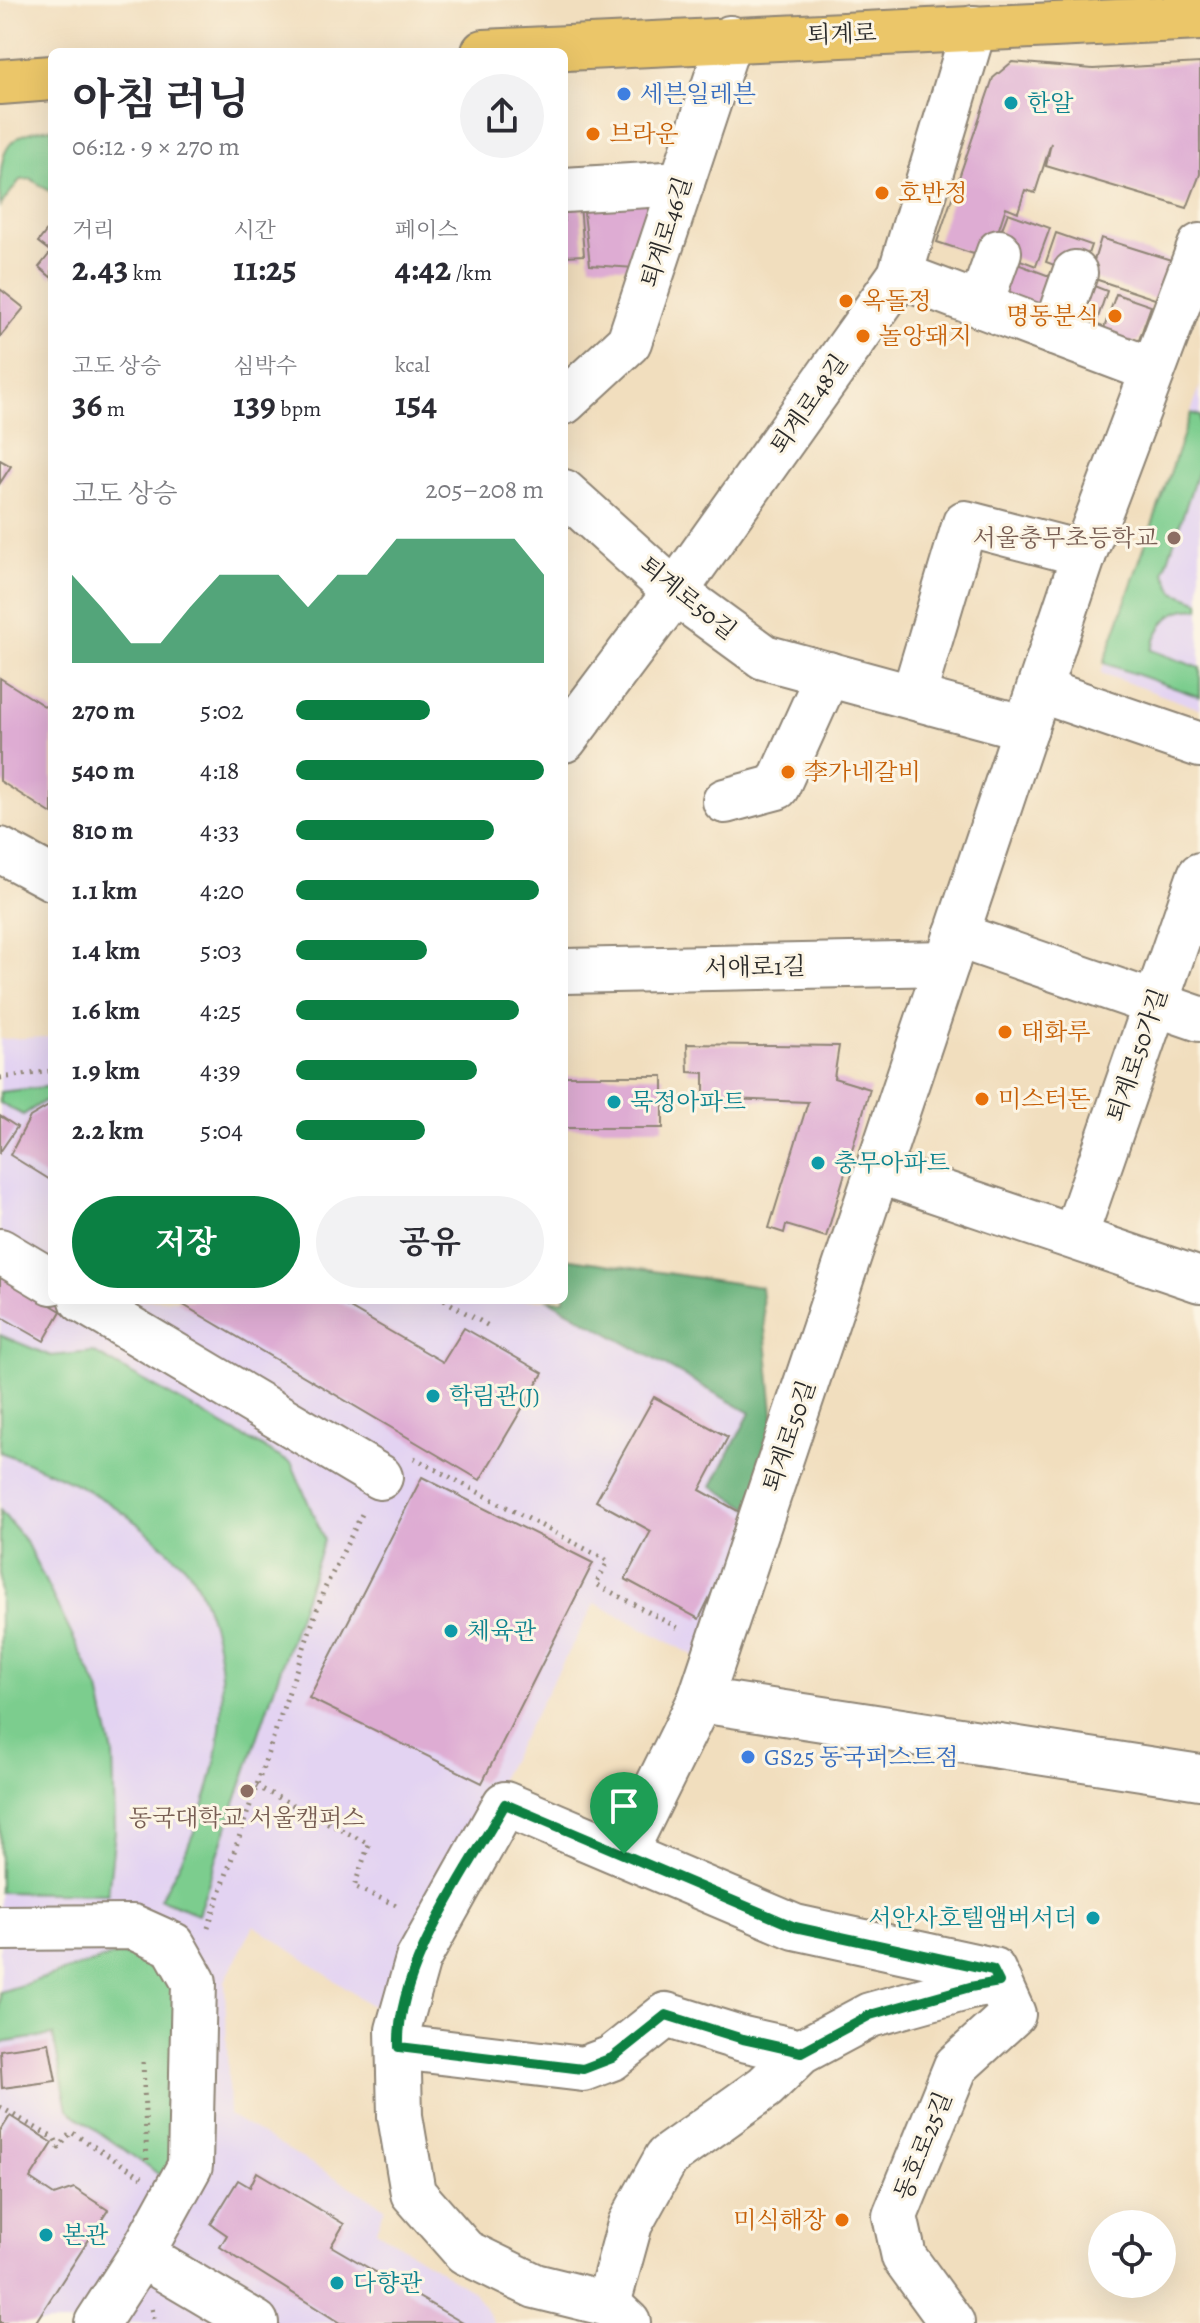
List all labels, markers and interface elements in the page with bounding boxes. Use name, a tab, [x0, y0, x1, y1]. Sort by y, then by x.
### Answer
street label: 퇴계로	[807, 17, 877, 51]
text: 아침 러닝	[72, 69, 250, 129]
button: share	[460, 74, 544, 158]
place label: 세븐일레븐	[640, 78, 756, 110]
marker: 세븐일레븐	[615, 85, 633, 103]
place label: 한알	[1027, 87, 1074, 119]
marker: 한알	[1002, 94, 1020, 112]
place label: 브라운	[609, 118, 679, 150]
marker: 브라운	[584, 125, 602, 143]
text: 06:12 · 9 × 270 m	[72, 129, 240, 164]
street label: 퇴계로46길	[633, 173, 699, 291]
place label: 호반정	[898, 177, 968, 209]
marker: 호반정	[873, 184, 891, 202]
text: 거리	[72, 215, 115, 245]
text: 시간	[233, 215, 276, 245]
text: 페이스	[395, 215, 458, 245]
text: 2.43	[72, 245, 128, 292]
text: 11:25	[233, 245, 297, 292]
text: 4:42	[395, 245, 451, 292]
text: km	[128, 258, 162, 288]
text: /km	[451, 258, 492, 288]
place label: 옥돌정	[862, 285, 932, 317]
marker: 옥돌정	[837, 292, 855, 310]
place label: 명동분식	[1006, 300, 1099, 332]
marker: 명동분식	[1106, 307, 1124, 325]
place label: 놀앙돼지	[879, 320, 972, 352]
marker: 놀앙돼지	[854, 327, 872, 345]
street label: 퇴계로48길	[763, 348, 855, 460]
text: kcal	[395, 350, 430, 380]
text: 고도 상승	[72, 351, 161, 381]
text: 심박수	[233, 351, 297, 381]
text: 154	[395, 380, 437, 427]
text: 36	[72, 381, 103, 428]
text: 139	[233, 381, 276, 428]
text: m	[103, 394, 125, 424]
text: bpm	[276, 394, 321, 424]
text: 205–208 m	[425, 472, 544, 507]
text: 고도 상승	[72, 476, 178, 511]
place label: 서울충무초등학교	[973, 522, 1158, 554]
marker: 서울충무초등학교	[1165, 529, 1183, 547]
street label: 퇴계로50길	[633, 549, 743, 647]
text: 270 m	[72, 693, 135, 728]
text: 5:02	[200, 693, 244, 728]
text: 540 m	[72, 753, 135, 788]
text: 4:18	[200, 753, 239, 788]
place label: 李가네갈비	[804, 756, 921, 788]
marker: 李가네갈비	[779, 763, 797, 781]
text: 810 m	[72, 813, 133, 848]
text: 4:33	[200, 813, 240, 848]
text: 1.1 km	[72, 873, 138, 908]
text: 4:20	[200, 873, 244, 908]
text: 1.4 km	[72, 933, 140, 968]
text: 5:03	[200, 933, 242, 968]
street label: 서애로1길	[704, 950, 806, 984]
street label: 퇴계로50가길	[1099, 984, 1175, 1126]
text: 1.6 km	[72, 993, 140, 1028]
text: 4:25	[200, 993, 242, 1028]
place label: 태화루	[1021, 1016, 1091, 1048]
marker: 태화루	[996, 1023, 1014, 1041]
text: 1.9 km	[72, 1053, 140, 1088]
text: 4:39	[200, 1053, 241, 1088]
place label: 미스터돈	[998, 1083, 1091, 1115]
place label: 묵정아파트	[630, 1086, 746, 1118]
marker: 미스터돈	[973, 1090, 991, 1108]
marker: 묵정아파트	[605, 1093, 623, 1111]
text: 2.2 km	[72, 1113, 144, 1148]
text: 5:04	[200, 1113, 243, 1148]
place label: 충무아파트	[834, 1147, 950, 1179]
marker: 충무아파트	[809, 1154, 827, 1172]
button: 저장	[72, 1196, 300, 1288]
button: 공유	[316, 1196, 544, 1288]
street label: 퇴계로50길	[755, 1376, 823, 1496]
place label: 학림관(J)	[449, 1380, 540, 1412]
marker: 학림관(J)	[424, 1387, 442, 1405]
place label: 체육관	[467, 1615, 537, 1647]
marker: 체육관	[442, 1622, 460, 1640]
place label: GS25 동국퍼스트점	[764, 1741, 958, 1773]
marker: GS25 동국퍼스트점	[739, 1748, 757, 1766]
pin	[590, 1772, 658, 1854]
marker: 동국대학교 서울캠퍼스	[238, 1782, 256, 1800]
icon: arrive	[602, 1784, 646, 1828]
place label: 동국대학교 서울캠퍼스	[129, 1802, 365, 1834]
place label: 서안사호텔앰버서더	[868, 1902, 1077, 1934]
marker: 서안사호텔앰버서더	[1084, 1909, 1102, 1927]
street label: 동호로25길	[887, 2087, 959, 2205]
place label: 미식해장	[733, 2204, 827, 2236]
map controls	[1088, 2210, 1176, 2298]
button: locate	[1088, 2210, 1176, 2298]
marker: 미식해장	[833, 2211, 851, 2229]
place label: 본관	[62, 2219, 108, 2251]
marker: 본관	[37, 2226, 55, 2244]
place label: 다향관	[353, 2267, 423, 2299]
marker: 다향관	[328, 2274, 346, 2292]

